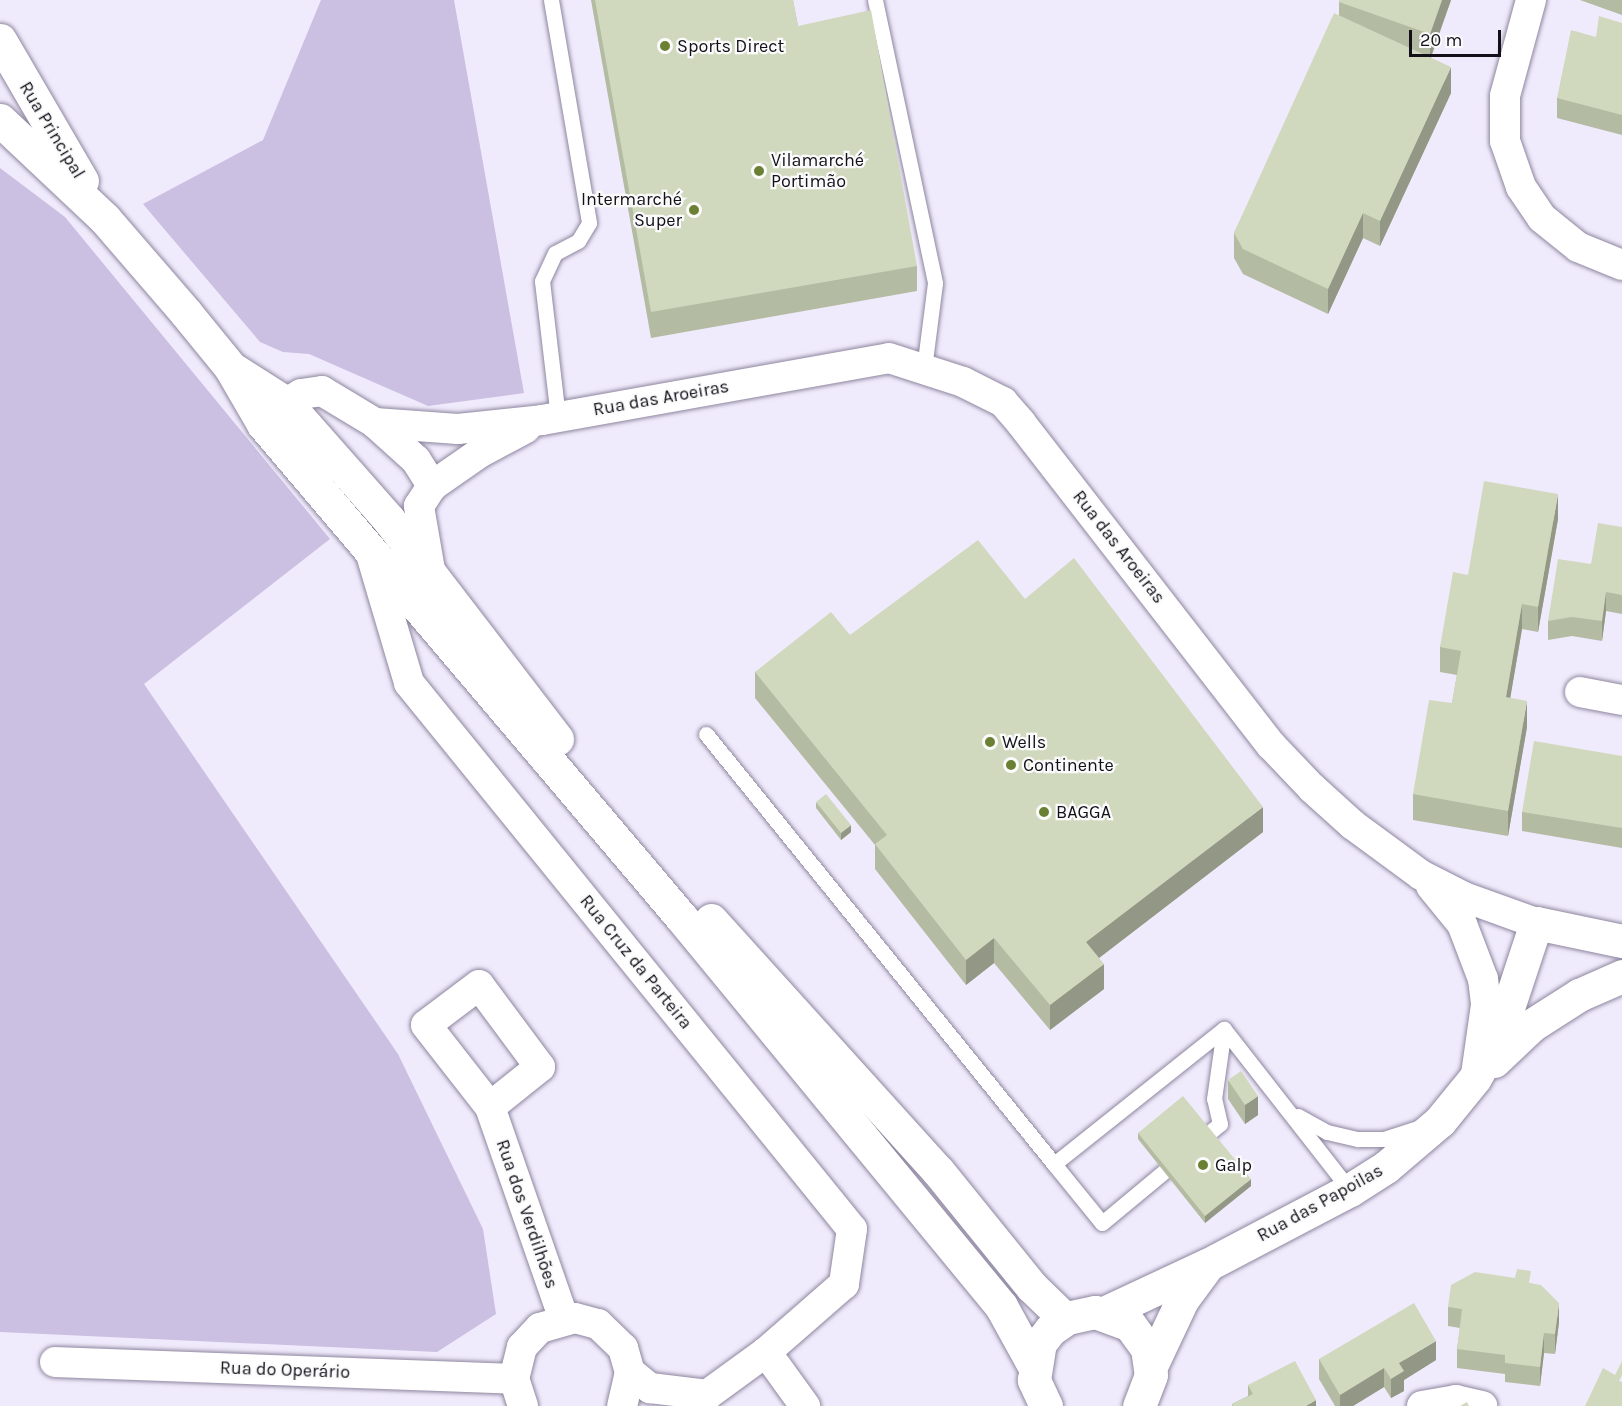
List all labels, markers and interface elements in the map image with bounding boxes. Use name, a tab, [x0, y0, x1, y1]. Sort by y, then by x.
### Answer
scale bar	[1412, 18, 1504, 56]
text: 20 m	[1420, 29, 1462, 51]
place label: Sports Direct	[677, 35, 784, 57]
marker: Sports Direct	[658, 39, 672, 53]
street label: Rua Principal	[15, 78, 89, 182]
place label: Vilamarché Portimão	[771, 150, 864, 192]
marker: Vilamarché Portimão	[752, 164, 766, 178]
place label: Intermarché Super	[581, 189, 682, 232]
marker: Intermarché Super	[687, 203, 701, 217]
street label: Rua das Aroeiras	[591, 375, 731, 421]
street label: Rua das Aroeiras	[1068, 486, 1170, 608]
place label: Wells	[1002, 731, 1046, 753]
marker: Wells	[983, 735, 997, 749]
place label: Continente	[1023, 754, 1114, 776]
marker: Continente	[1004, 758, 1018, 772]
place label: BAGGA	[1056, 801, 1111, 823]
marker: BAGGA	[1037, 805, 1051, 819]
street label: Rua Cruz da Parteira	[575, 891, 697, 1033]
street label: Rua dos Verdilhões	[491, 1137, 563, 1291]
place label: Galp	[1215, 1154, 1252, 1176]
marker: Galp	[1196, 1158, 1210, 1172]
street label: Rua das Papoilas	[1253, 1160, 1387, 1246]
street label: Rua do Operário	[219, 1357, 351, 1383]

